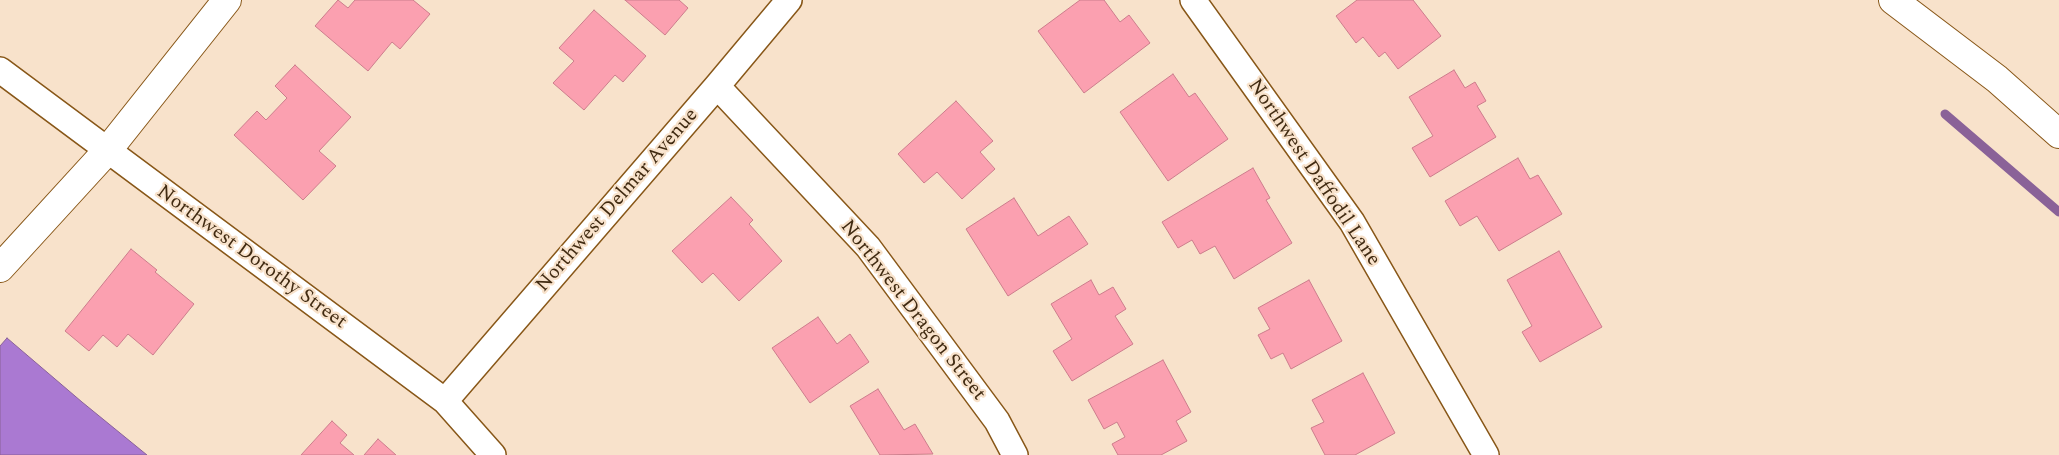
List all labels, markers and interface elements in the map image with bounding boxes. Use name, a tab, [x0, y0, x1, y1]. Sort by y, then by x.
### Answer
street label: Northwest Daffodil Lane	[1241, 75, 1385, 271]
street label: Northwest Delmar Avenue	[532, 104, 704, 298]
street label: Northwest Dorothy Street	[151, 181, 351, 335]
street label: Northwest Dragon Street	[834, 216, 990, 406]

